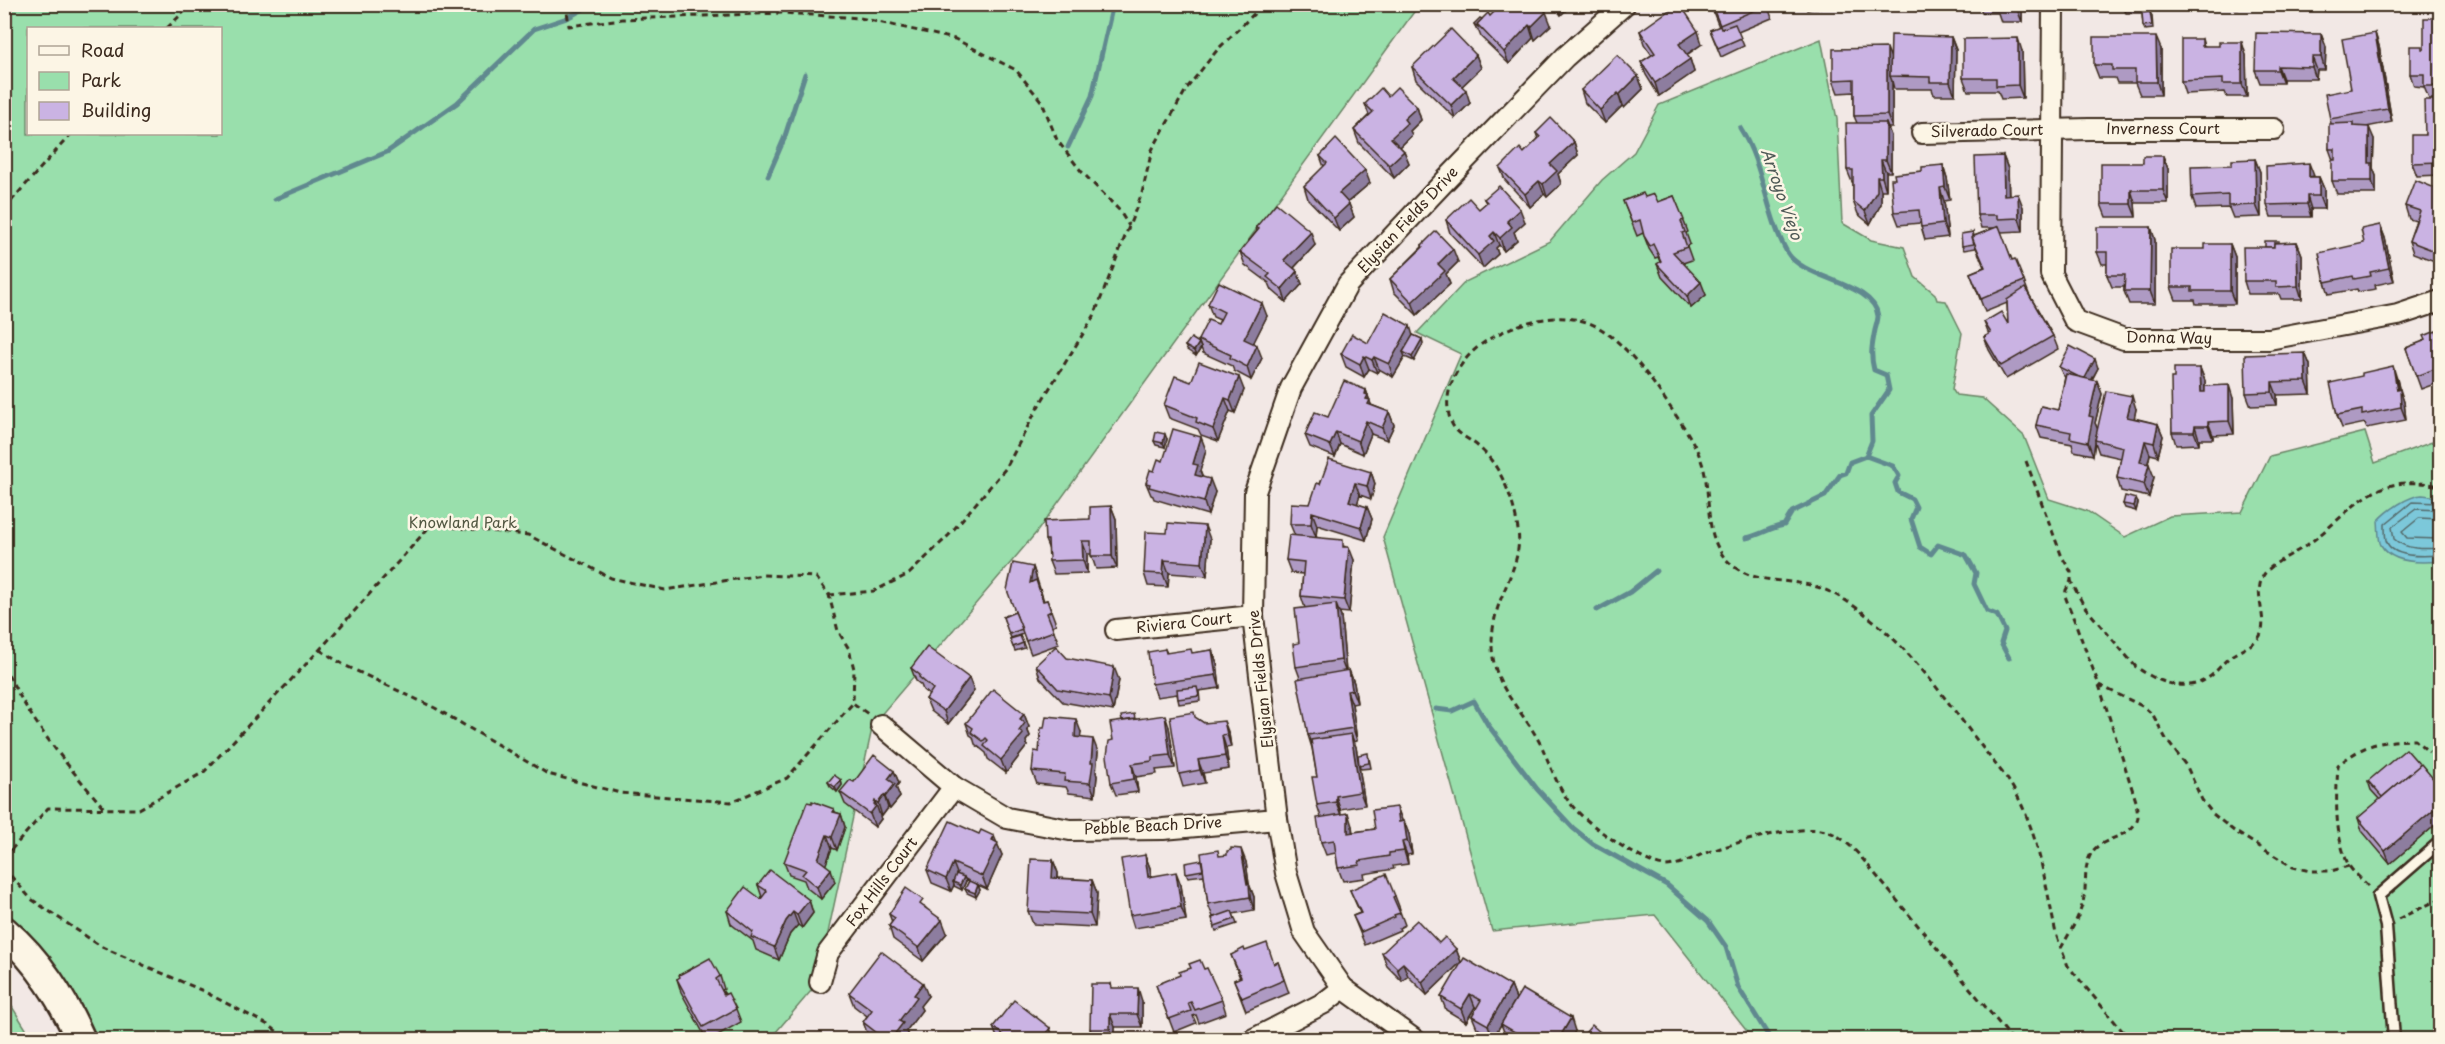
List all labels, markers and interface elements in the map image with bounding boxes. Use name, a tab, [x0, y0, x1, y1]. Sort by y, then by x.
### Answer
legend	[27, 27, 222, 135]
text: Road	[81, 36, 125, 63]
text: Park	[81, 66, 121, 93]
text: Building	[81, 96, 151, 123]
street label: Inverness Court	[2106, 116, 2220, 139]
street label: Silverado Court	[1931, 117, 2043, 142]
water label: Arroyo Viejo	[1756, 145, 1810, 244]
street label: Elysian Fields Drive	[1351, 160, 1463, 277]
street label: Donna Way	[2126, 324, 2212, 349]
park label: Knowland Park	[409, 510, 517, 533]
street label: Riviera Court	[1135, 605, 1233, 638]
street label: Elysian Fields Drive	[1241, 609, 1278, 749]
street label: Pebble Beach Drive	[1083, 809, 1222, 840]
street label: Fox Hills Court	[839, 832, 922, 931]

